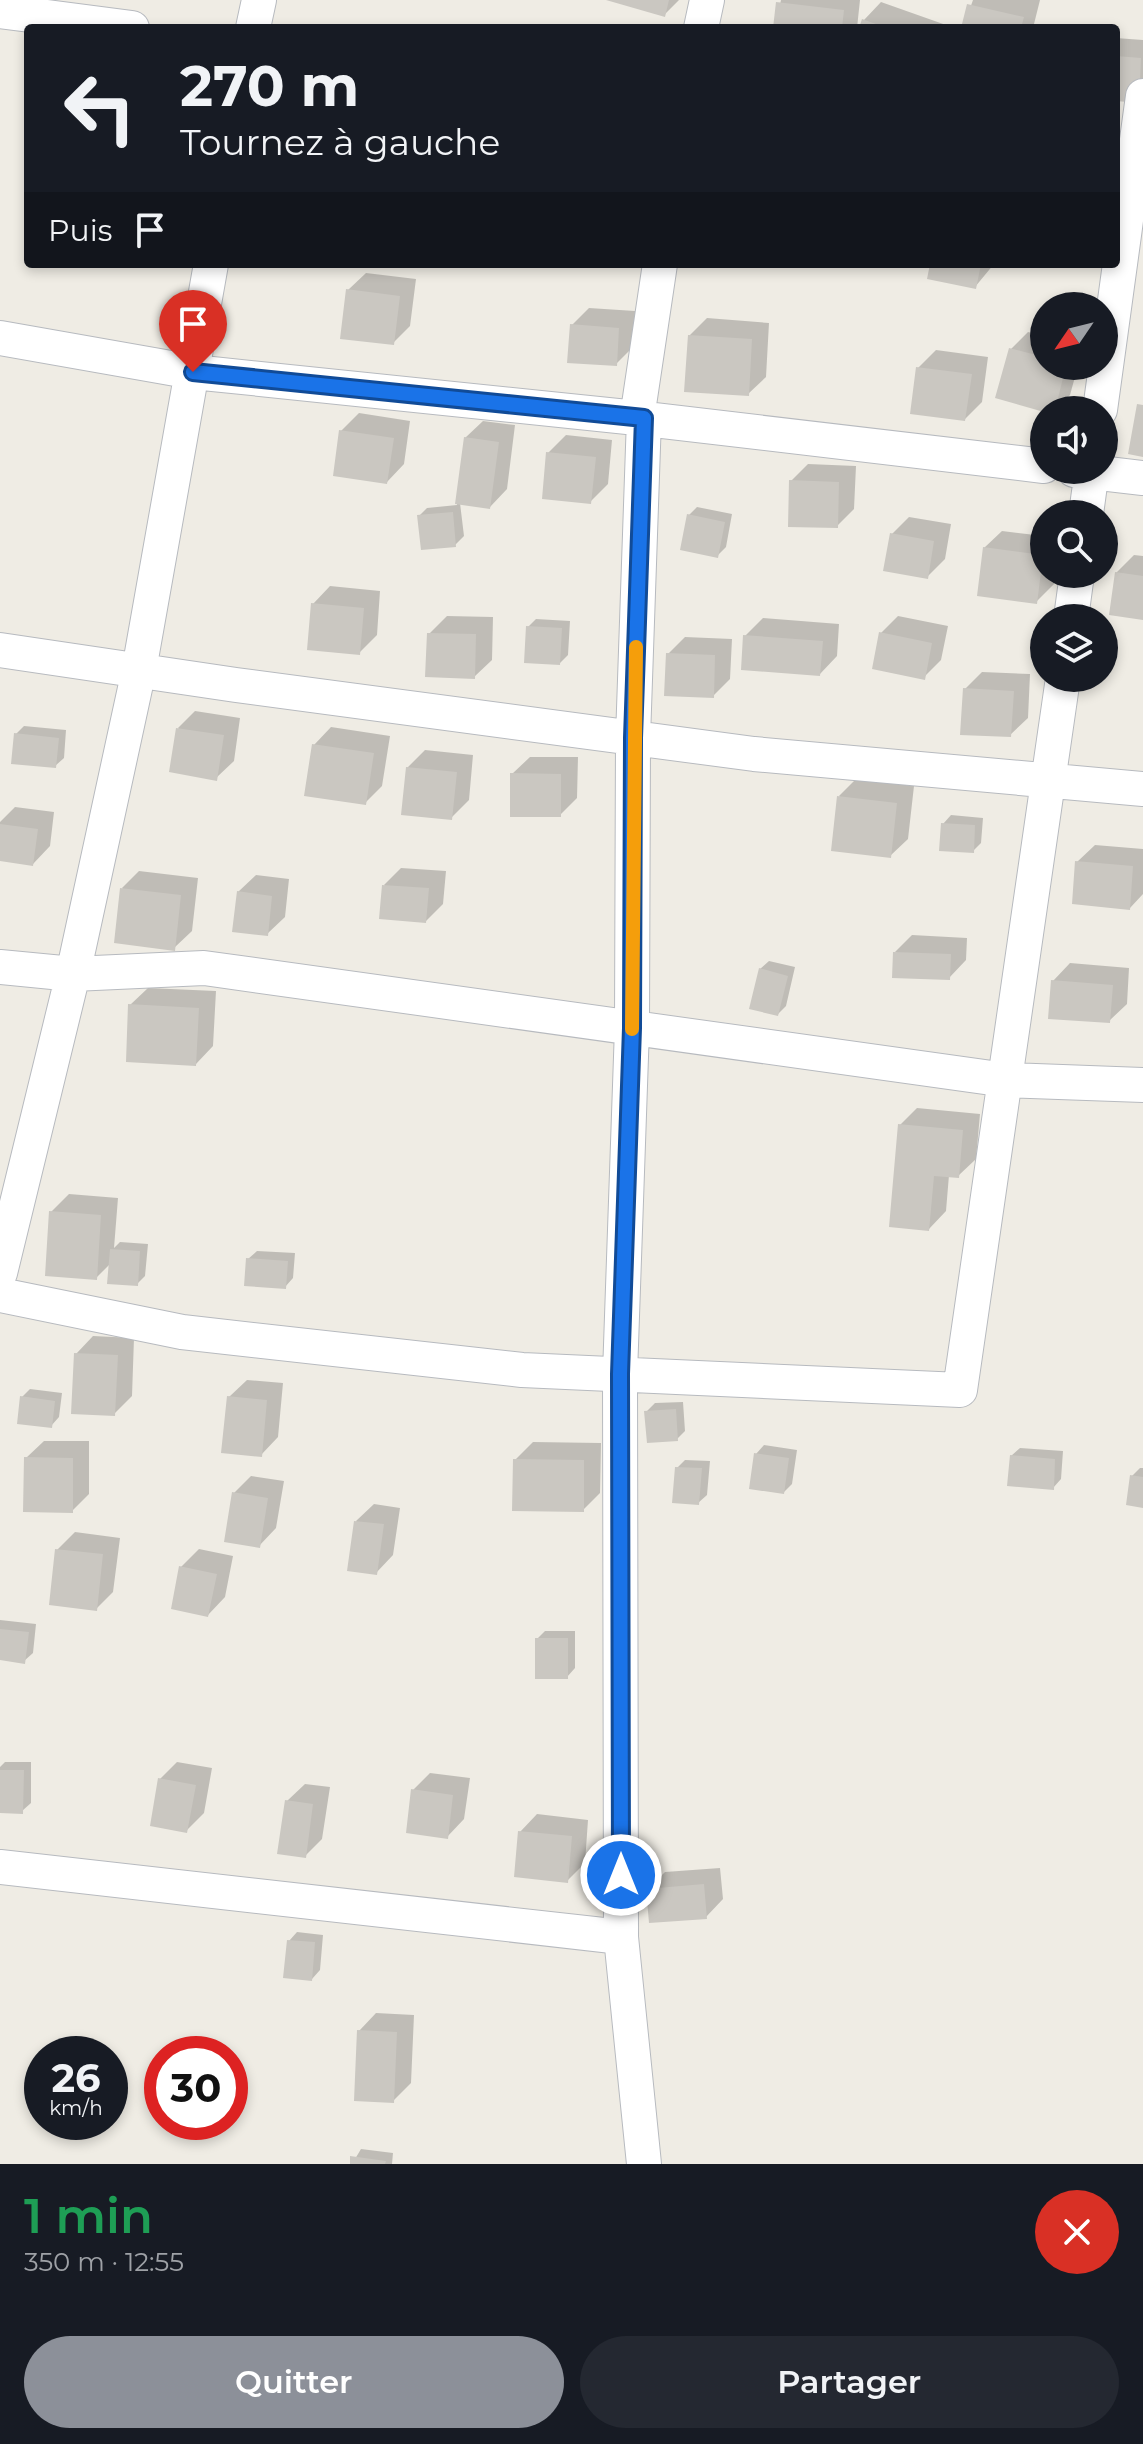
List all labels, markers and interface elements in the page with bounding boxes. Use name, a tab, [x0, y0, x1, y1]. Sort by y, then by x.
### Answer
text: 270 m	[180, 52, 359, 120]
icon: left	[48, 56, 152, 160]
text: Tournez à gauche	[180, 120, 500, 164]
icon: arrive	[128, 208, 172, 252]
text: Puis	[48, 212, 112, 249]
pin	[159, 290, 227, 372]
north arrow	[1030, 292, 1118, 380]
map controls	[1030, 292, 1118, 692]
icon: arrive	[171, 302, 215, 346]
button: sound	[1030, 396, 1118, 484]
button: search	[1030, 500, 1118, 588]
button: layers	[1030, 604, 1118, 692]
position arrow	[579, 1833, 663, 1917]
speed limit sign: 30	[144, 2036, 248, 2140]
text: 26	[51, 2053, 101, 2102]
text: km/h	[49, 2096, 103, 2120]
text: 1 min	[24, 2187, 153, 2245]
button: close	[1035, 2190, 1119, 2274]
text: 350 m · 12:55	[24, 2246, 184, 2278]
button: Quitter	[24, 2336, 564, 2428]
button: Partager	[580, 2336, 1119, 2428]

